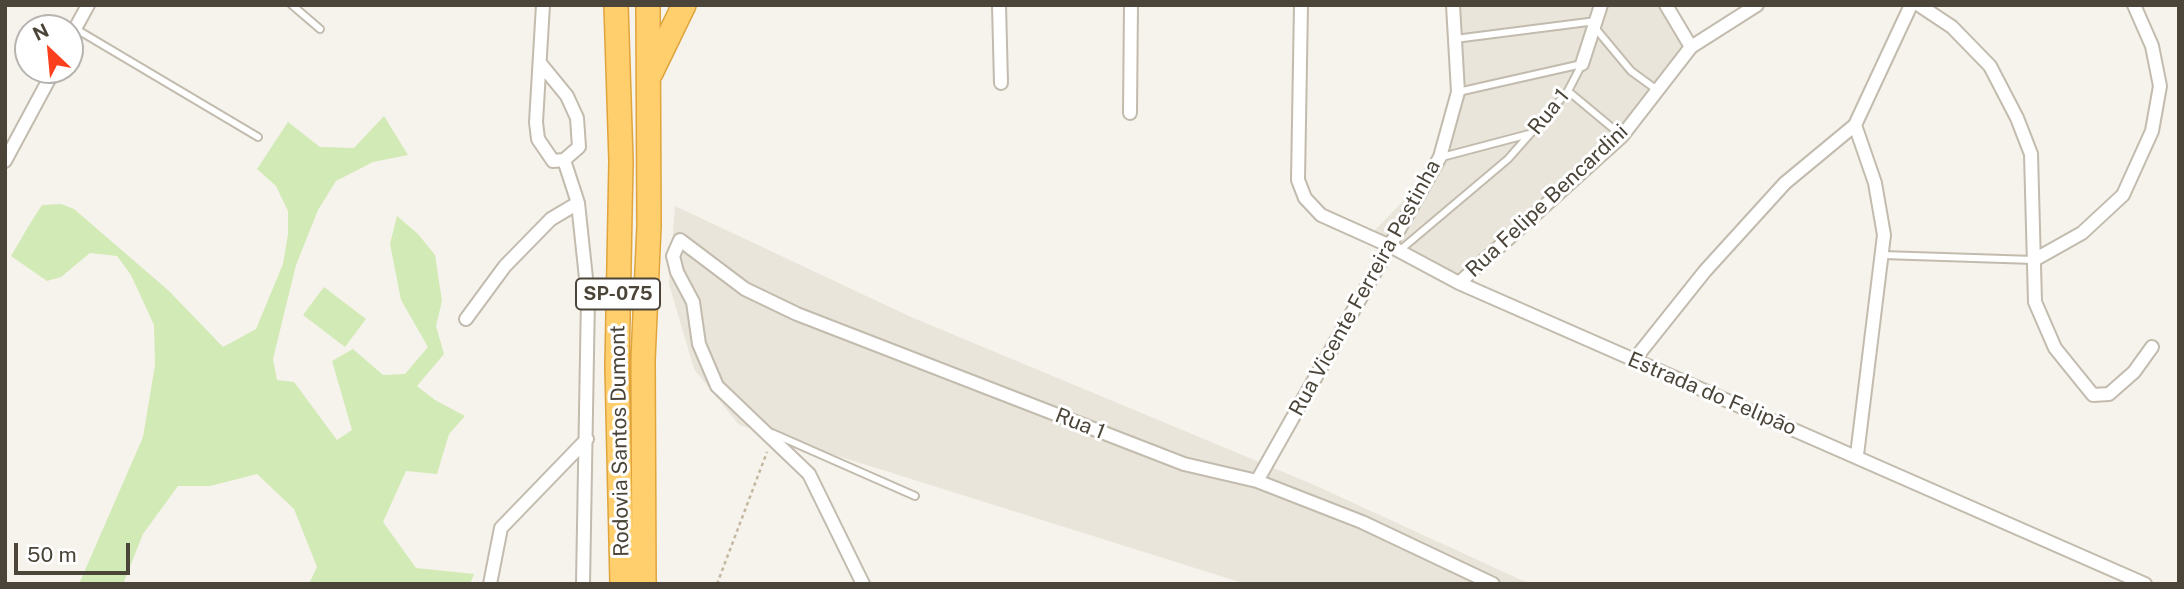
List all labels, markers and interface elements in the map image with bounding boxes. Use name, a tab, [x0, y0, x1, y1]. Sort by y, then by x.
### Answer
north arrow	[14, 14, 84, 84]
text: N	[29, 19, 52, 45]
street label: Rua 1	[1523, 84, 1575, 140]
street label: Rua Felipe Bencardini	[1461, 119, 1633, 283]
street label: Rua Vicente Ferreira Pestinha	[1284, 156, 1446, 420]
road number: SP-075	[576, 278, 660, 310]
street label: Rodovia Santos Dumont	[605, 325, 635, 557]
street label: Estrada do Felipão	[1624, 347, 1800, 441]
street label: Rua 1	[1051, 403, 1109, 445]
scale bar	[18, 530, 133, 574]
text: 50 m	[27, 542, 77, 567]

